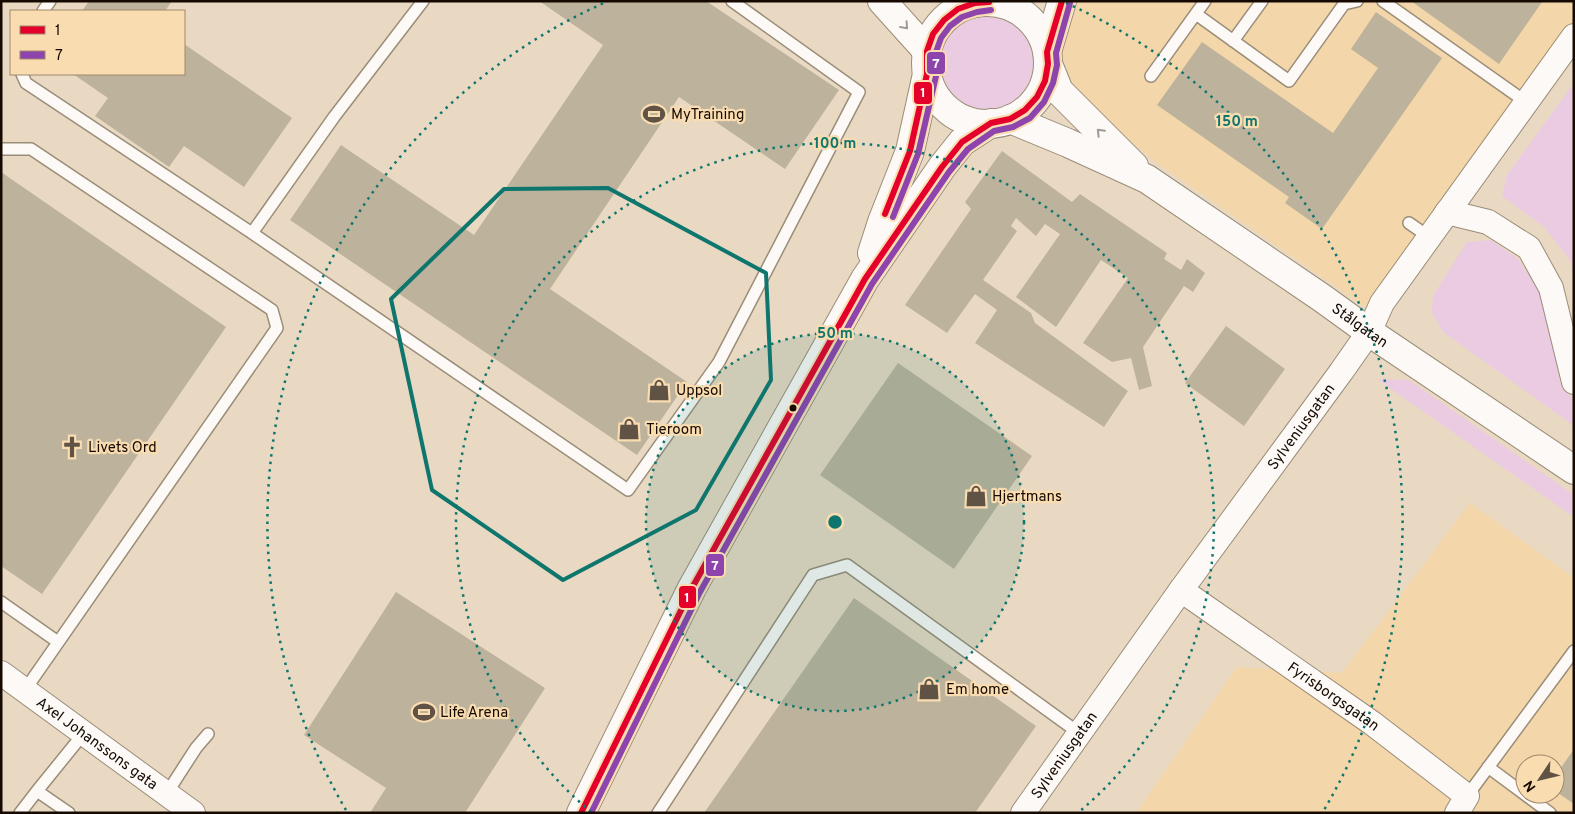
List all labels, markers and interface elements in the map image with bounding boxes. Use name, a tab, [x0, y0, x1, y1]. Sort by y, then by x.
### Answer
legend	[10, 10, 185, 75]
one-way arrow	[899, 20, 908, 29]
text: 1	[55, 22, 61, 41]
text: 7	[55, 47, 63, 66]
line badge: 7	[926, 51, 946, 75]
text: 7	[932, 56, 940, 73]
line badge: 1	[913, 81, 933, 105]
text: 1	[920, 85, 926, 102]
sports icon: MyTraining	[641, 101, 667, 127]
place label: MyTraining	[671, 106, 744, 125]
text: 150 m	[1216, 113, 1258, 132]
one-way arrow	[1097, 129, 1106, 138]
text: 100 m	[814, 135, 856, 154]
street label: Stålgatan	[1327, 300, 1391, 353]
text: 50 m	[817, 325, 853, 344]
shop icon: Uppsol	[646, 377, 672, 403]
street label: Sylveniusgatan	[1264, 381, 1340, 474]
place label: Uppsol	[676, 382, 722, 401]
unlabelled marker	[788, 403, 798, 413]
shop icon: Tieroom	[616, 416, 642, 442]
place label: Tieroom	[646, 421, 702, 440]
church icon: Livets Ord	[59, 434, 85, 460]
place label: Livets Ord	[88, 439, 157, 458]
shop icon: Hjertmans	[963, 483, 989, 509]
place label: Hjertmans	[992, 488, 1062, 507]
centre of rings	[826, 513, 844, 531]
line badge: 7	[705, 553, 725, 577]
text: 7	[711, 558, 719, 575]
line badge: 1	[678, 585, 697, 609]
text: 1	[684, 590, 690, 607]
street label: Fyrisborgsgatan	[1283, 659, 1383, 736]
shop icon: Em home	[916, 676, 942, 702]
place label: Em home	[946, 681, 1009, 700]
street label: Axel Johanssons gata	[32, 694, 161, 795]
sports icon: Life Arena	[411, 699, 437, 725]
place label: Life Arena	[440, 704, 508, 723]
street label: Sylveniusgatan	[1028, 709, 1103, 803]
north arrow	[1515, 754, 1565, 804]
text: N	[1521, 777, 1540, 795]

